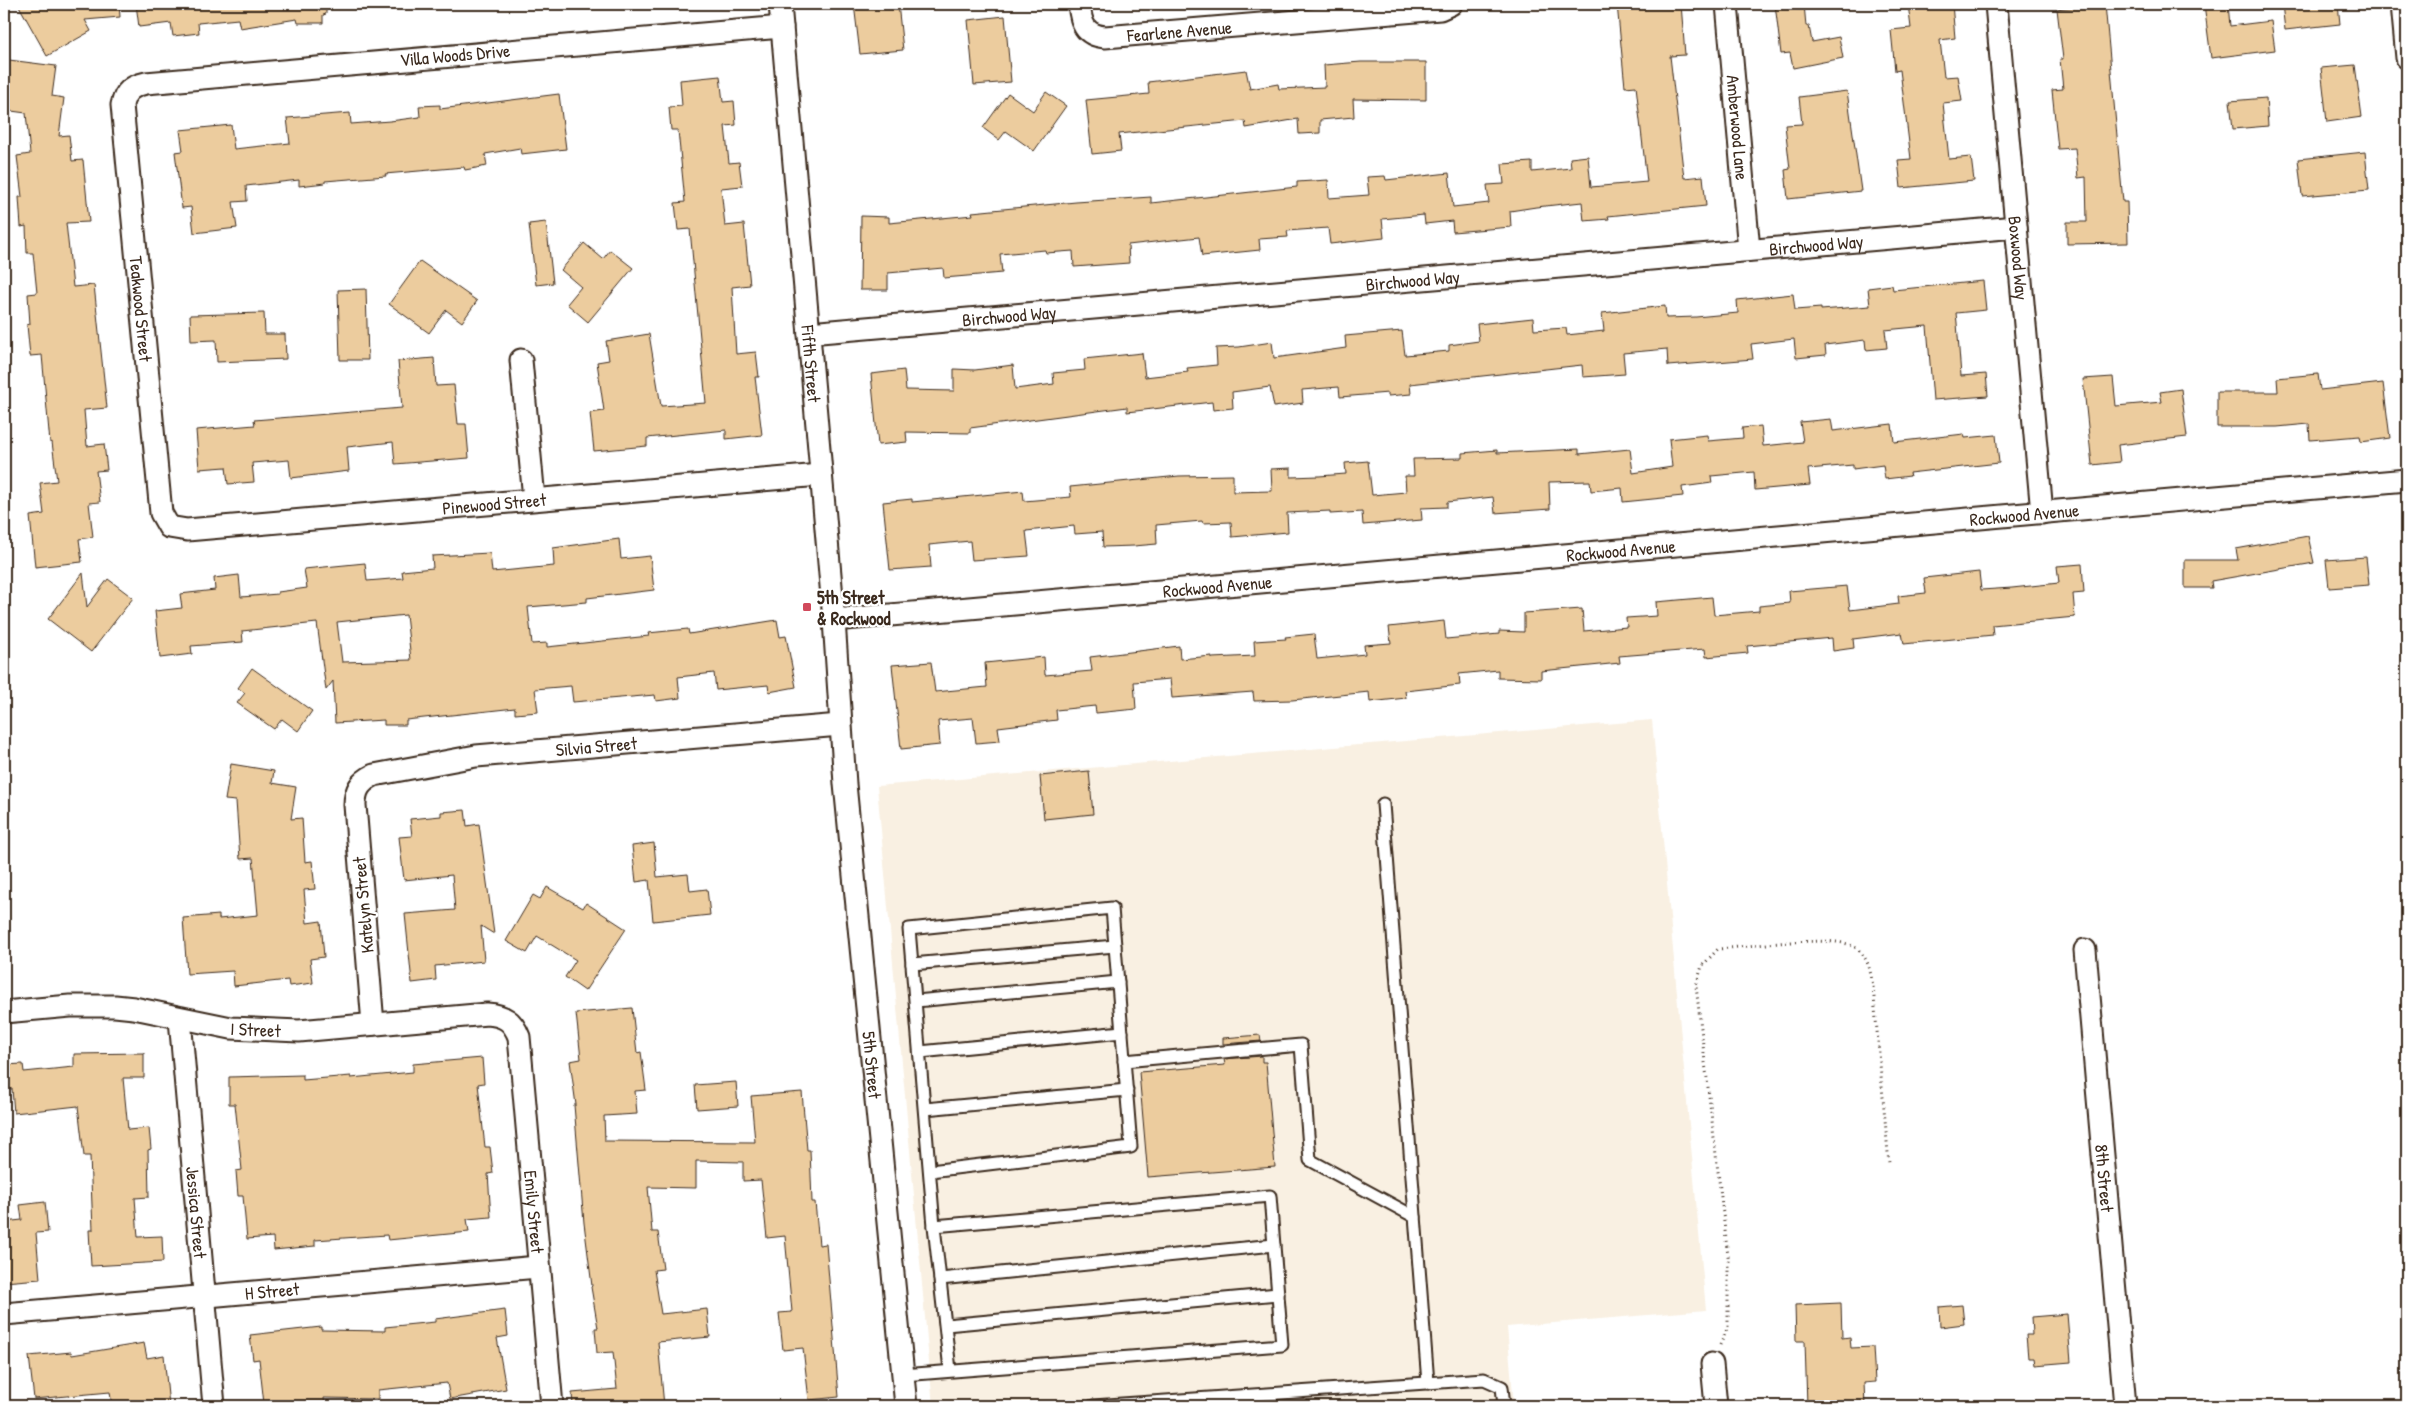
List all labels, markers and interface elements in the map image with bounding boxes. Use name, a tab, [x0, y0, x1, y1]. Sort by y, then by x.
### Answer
street label: Fearlene Avenue	[1125, 14, 1233, 48]
street label: Villa Woods Drive	[399, 38, 511, 72]
street label: Amberwood Lane	[1721, 74, 1755, 181]
street label: Boxwood Way	[2003, 215, 2035, 301]
street label: Birchwood Way	[1768, 228, 1865, 261]
street label: Teakwood Street	[124, 255, 159, 363]
street label: Birchwood Way	[1365, 263, 1461, 297]
street label: Birchwood Way	[961, 299, 1058, 332]
street label: Fifth Street	[796, 323, 827, 404]
street label: Pinewood Street	[441, 486, 548, 520]
street label: Rockwood Avenue	[1969, 497, 2080, 531]
street label: Rockwood Avenue	[1565, 533, 1677, 567]
street label: Rockwood Avenue	[1162, 569, 1273, 603]
place label: 5th Street & Rockwood	[817, 585, 890, 631]
marker: 5th Street & Rockwood	[801, 601, 813, 613]
street label: Silvia Street	[555, 730, 639, 762]
street label: Katelyn Street	[346, 855, 380, 954]
street label: I Street	[230, 1015, 282, 1043]
street label: 5th Street	[857, 1030, 888, 1101]
street label: 8th Street	[2090, 1143, 2120, 1214]
street label: Jessica Street	[181, 1165, 214, 1260]
street label: Emily Street	[518, 1169, 551, 1255]
street label: H Street	[244, 1276, 301, 1305]

